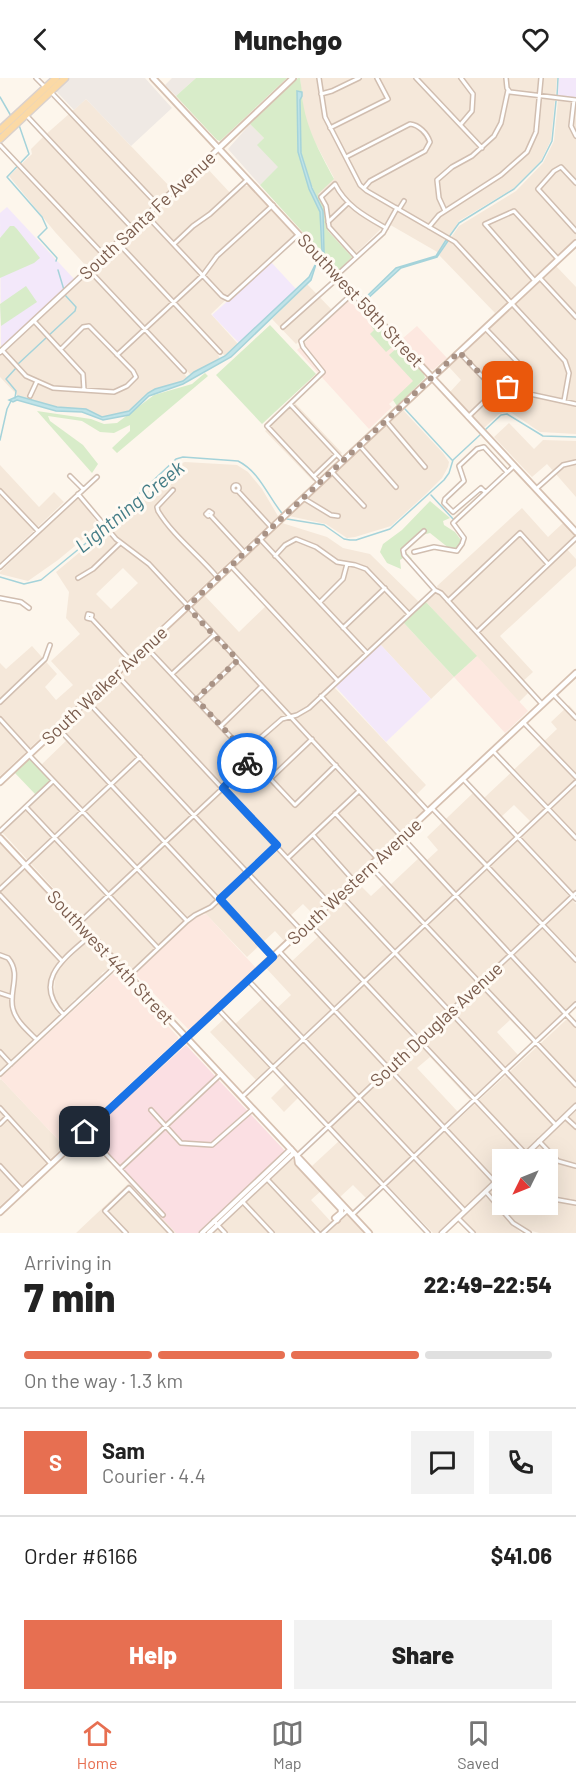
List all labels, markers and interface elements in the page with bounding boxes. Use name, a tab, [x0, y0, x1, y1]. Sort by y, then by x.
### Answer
icon: back	[24, 23, 57, 56]
text: Munchgo	[234, 23, 342, 55]
icon: heart	[519, 23, 552, 56]
street label: South Santa Fe Avenue	[74, 146, 220, 284]
street label: Southwest 59th Street	[293, 229, 429, 371]
pin	[482, 361, 533, 412]
icon: bag	[491, 370, 524, 403]
water label: Lightning Creek	[70, 455, 189, 557]
street label: South Walker Avenue	[37, 621, 171, 749]
courier	[217, 733, 277, 793]
icon: bike	[231, 747, 264, 780]
street label: South Western Avenue	[282, 813, 426, 949]
street label: Southwest 44th Street	[43, 885, 179, 1029]
street label: South Douglas Avenue	[365, 957, 507, 1091]
pin	[59, 1106, 110, 1157]
icon: home	[68, 1115, 101, 1148]
north arrow	[492, 1149, 558, 1215]
map controls	[492, 1149, 558, 1215]
text: Arriving in	[24, 1250, 112, 1274]
text: 22:49–22:54	[424, 1271, 552, 1297]
text: 7 min	[24, 1273, 116, 1320]
text: On the way · 1.3 km	[24, 1368, 183, 1392]
button: chat	[411, 1431, 474, 1494]
button: phone	[489, 1431, 552, 1494]
text: Sam	[102, 1437, 145, 1463]
text: S	[49, 1449, 62, 1475]
text: Courier · 4.4	[102, 1463, 206, 1487]
text: Order #6166	[24, 1542, 138, 1568]
text: $41.06	[491, 1542, 552, 1568]
button: Help	[24, 1620, 282, 1689]
button: Share	[294, 1620, 552, 1689]
tab: Home	[77, 1717, 118, 1772]
tab: Map	[271, 1717, 304, 1772]
tab: Saved	[457, 1717, 499, 1772]

